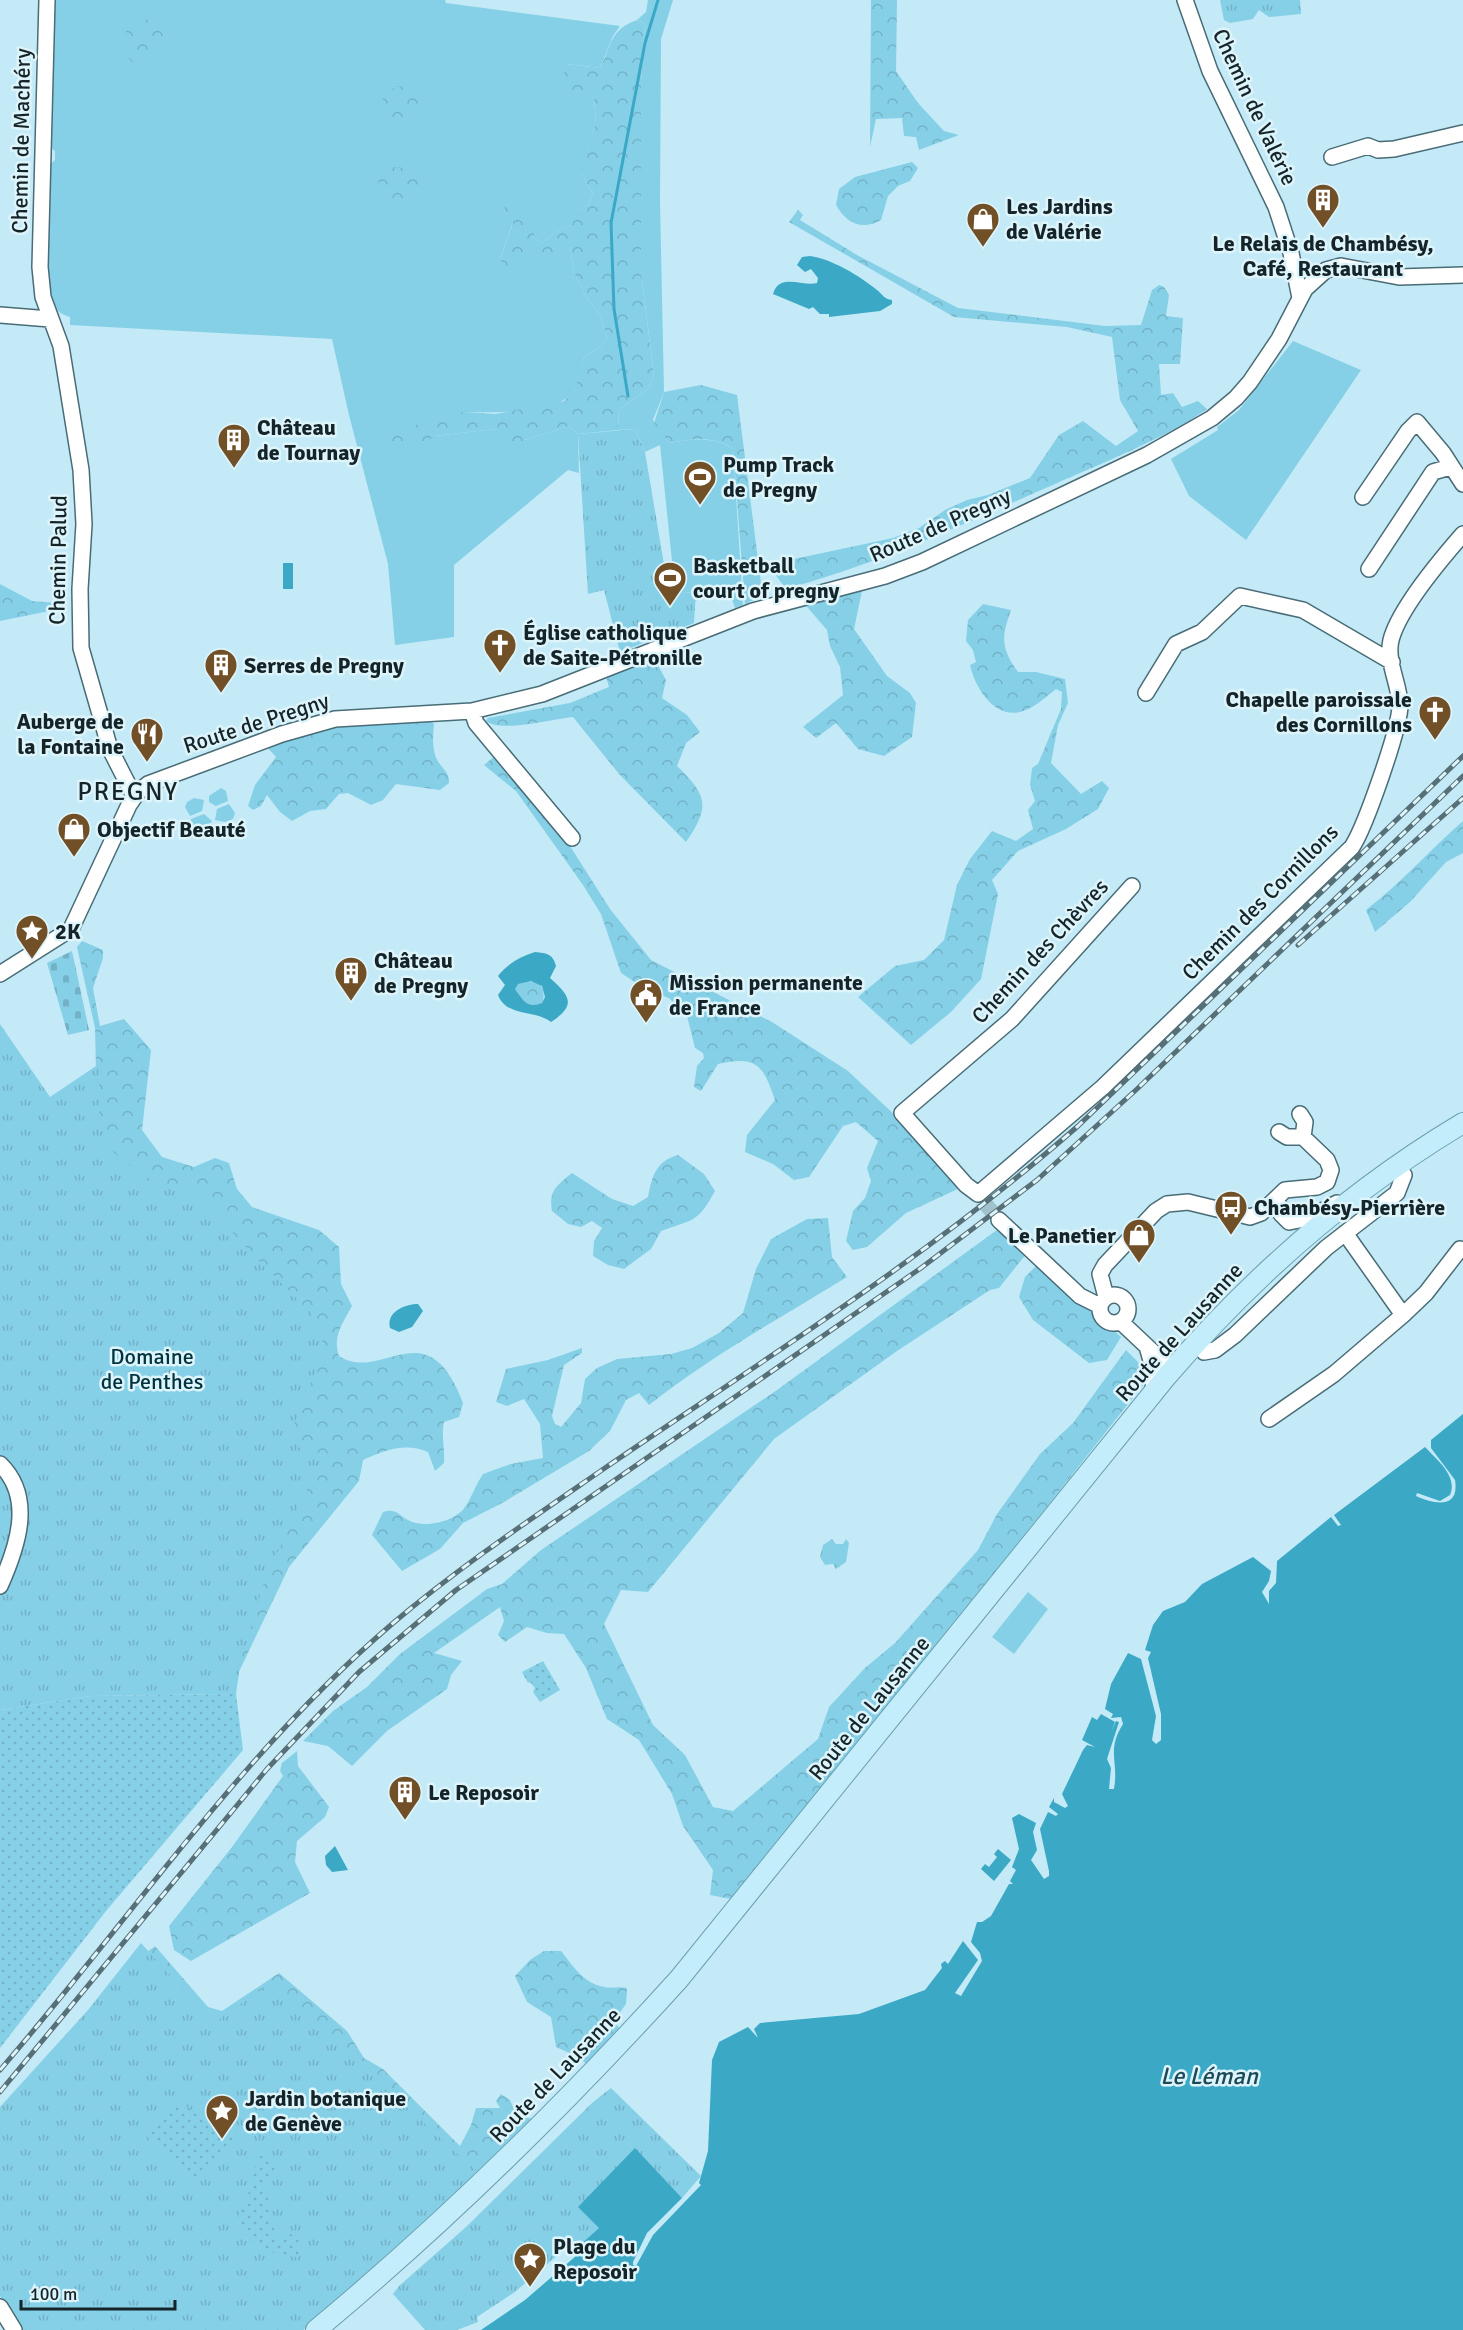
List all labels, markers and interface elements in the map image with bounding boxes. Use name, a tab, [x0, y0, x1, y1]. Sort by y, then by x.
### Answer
street label: Chemin de Valérie	[1207, 24, 1303, 190]
street label: Chemin de Machéry	[6, 47, 36, 234]
building icon: Le Relais de Chambésy, Café, Restaurant	[1305, 182, 1341, 229]
place label: Les Jardins de Valérie	[1006, 193, 1113, 245]
shop icon: Les Jardins de Valérie	[965, 201, 1001, 248]
place label: Le Relais de Chambésy, Café, Restaurant	[1212, 230, 1434, 282]
place label: Château de Tournay	[257, 414, 360, 466]
building icon: Château de Tournay	[216, 422, 252, 469]
place label: Pump Track de Pregny	[723, 451, 835, 503]
sports icon: Pump Track de Pregny	[682, 459, 718, 506]
street label: Route de Pregny	[865, 482, 1015, 568]
street label: Chemin Palud	[43, 495, 73, 625]
place label: Basketball court of pregny	[693, 552, 839, 604]
sports icon: Basketball court of pregny	[652, 560, 688, 607]
place label: Église catholique de Saite-Pétronille	[523, 619, 702, 671]
church icon: Église catholique de Saite-Pétronille	[482, 627, 518, 674]
building icon: Serres de Pregny	[203, 647, 239, 694]
place label: Serres de Pregny	[244, 652, 404, 679]
place label: Chapelle paroissale des Cornillons	[1226, 686, 1412, 738]
street label: Route de Pregny	[180, 687, 333, 759]
church icon: Chapelle paroissale des Cornillons	[1417, 694, 1453, 741]
place label: Auberge de la Fontaine	[17, 708, 124, 760]
restaurant icon: Auberge de la Fontaine	[129, 716, 165, 763]
district label: PREGNY	[77, 776, 179, 808]
shop icon: Objectif Beauté	[56, 811, 92, 858]
place label: Objectif Beauté	[97, 816, 246, 843]
street label: Chemin des Cornillons	[1176, 818, 1344, 986]
street label: Chemin des Chèvres	[966, 873, 1114, 1029]
place icon: 2K	[14, 913, 50, 960]
place label: 2K	[55, 918, 81, 945]
place label: Château de Pregny	[374, 947, 468, 999]
building icon: Château de Pregny	[333, 955, 369, 1002]
place label: Mission permanente de France	[669, 969, 863, 1021]
public building icon: Mission permanente de France	[628, 977, 664, 1024]
bus stop icon: Chambésy-Pierrière	[1213, 1189, 1249, 1236]
place label: Chambésy-Pierrière	[1254, 1194, 1445, 1221]
shop icon: Le Panetier	[1121, 1217, 1157, 1264]
place label: Le Panetier	[1008, 1222, 1116, 1249]
street label: Route de Lausanne	[1110, 1257, 1248, 1407]
park label: Domaine de Penthes	[101, 1343, 203, 1395]
street label: Route de Lausanne	[803, 1631, 935, 1785]
building icon: Le Reposoir	[387, 1774, 423, 1821]
place label: Le Reposoir	[428, 1779, 539, 1806]
street label: Route de Lausanne	[484, 2002, 626, 2148]
water label: Le Léman	[1160, 2061, 1259, 2091]
place label: Jardin botanique de Genève	[245, 2085, 406, 2137]
place icon: Jardin botanique de Genève	[204, 2093, 240, 2140]
place label: Plage du Reposoir	[553, 2233, 637, 2285]
place icon: Plage du Reposoir	[512, 2241, 548, 2288]
scale bar	[21, 2273, 176, 2311]
text: 100 m	[30, 2283, 77, 2305]

